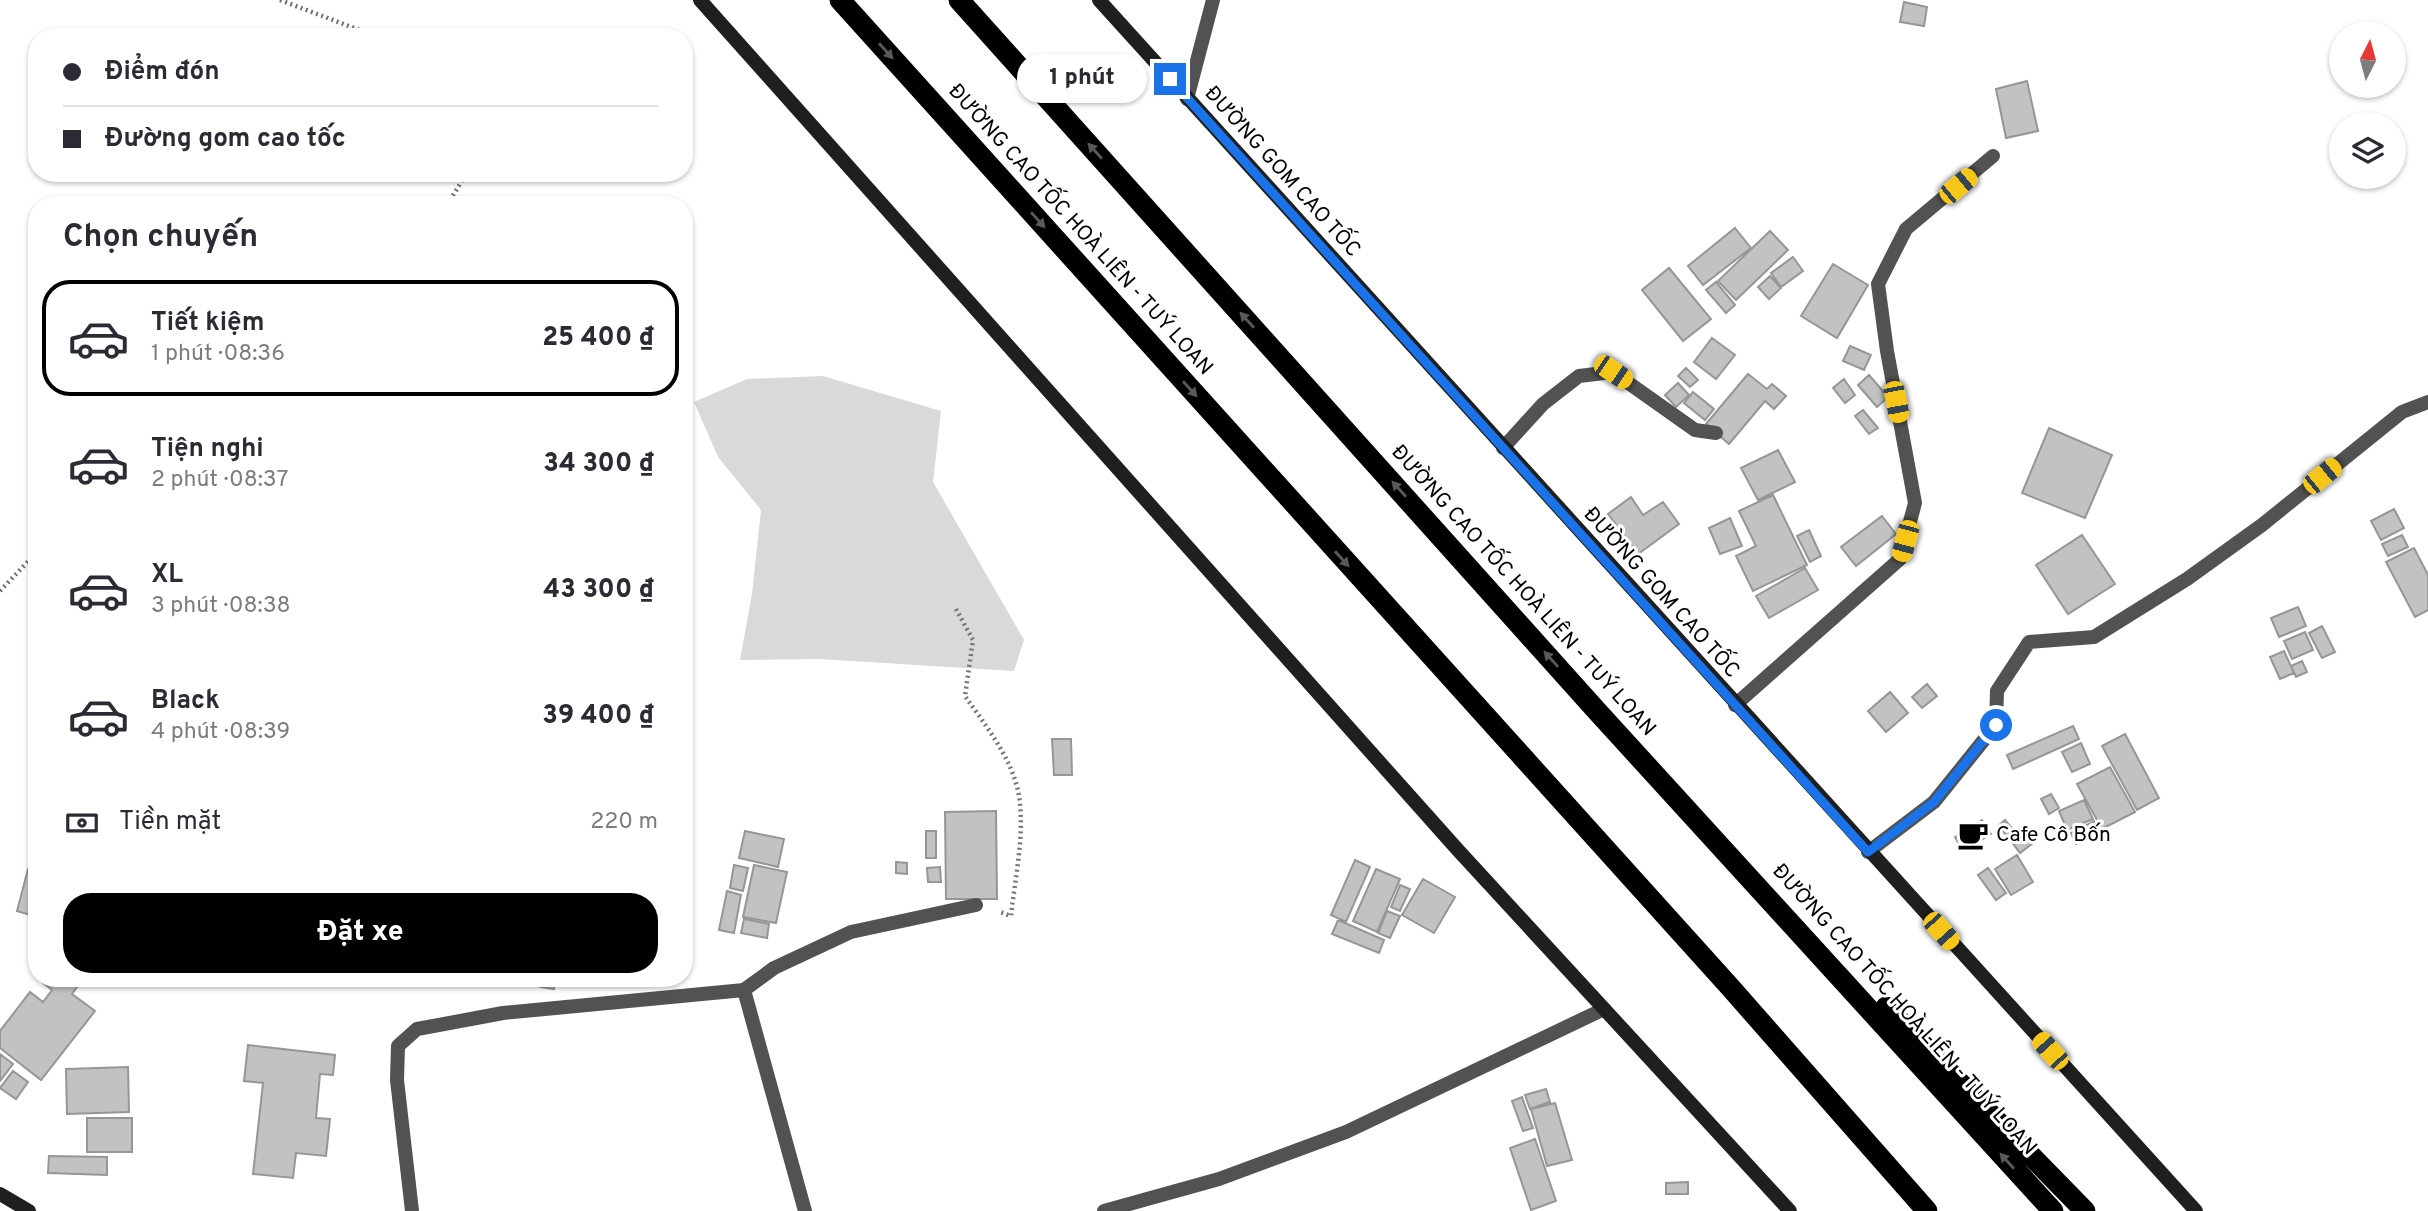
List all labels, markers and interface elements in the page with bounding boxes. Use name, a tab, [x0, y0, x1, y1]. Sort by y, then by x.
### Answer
north arrow	[2329, 21, 2406, 98]
map controls	[2329, 21, 2406, 189]
one-way arrow	[878, 42, 894, 60]
callout: 1 phút	[1016, 55, 1146, 104]
text: Điểm đón	[105, 56, 220, 89]
route end	[1154, 63, 1186, 95]
text: 1 phút	[1049, 64, 1115, 93]
street label: ĐƯỜNG CAO TỐC HOÀ LIÊN - TUÝ LOAN	[942, 76, 1221, 381]
street label: ĐƯỜNG GOM CAO TỐC	[1198, 78, 1369, 263]
button: layers	[2329, 112, 2406, 189]
text: Đường gom cao tốc	[105, 123, 346, 156]
one-way arrow	[1087, 142, 1103, 160]
car	[1936, 164, 1981, 208]
one-way arrow	[1030, 211, 1046, 229]
text: Chọn chuyến	[63, 218, 258, 258]
icon: car	[67, 307, 130, 370]
text: Tiết kiệm	[151, 307, 264, 340]
one-way arrow	[1239, 311, 1255, 329]
text: 25 400 ₫	[542, 322, 654, 355]
text: 1 phút · 08:36	[151, 340, 285, 369]
car	[1590, 352, 1637, 392]
car	[1882, 379, 1911, 425]
one-way arrow	[1182, 380, 1198, 398]
icon: car	[67, 433, 130, 496]
text: Tiện nghi	[151, 433, 264, 466]
street label: ĐƯỜNG CAO TỐC HOÀ LIÊN - TUÝ LOAN	[1385, 437, 1664, 742]
text: 34 300 ₫	[543, 448, 654, 481]
car	[2300, 455, 2345, 497]
text: 2 phút · 08:37	[151, 466, 289, 495]
one-way arrow	[1391, 481, 1407, 498]
street label: ĐƯỜNG GOM CAO TỐC	[1577, 499, 1748, 684]
car	[1890, 518, 1921, 564]
one-way arrow	[1334, 550, 1349, 567]
icon: car	[67, 559, 130, 622]
text: XL	[151, 559, 183, 592]
text: 43 300 ₫	[543, 574, 654, 607]
text: 3 phút · 08:38	[151, 592, 291, 621]
one-way arrow	[1543, 651, 1559, 668]
icon: car	[67, 685, 130, 748]
text: Black	[151, 685, 220, 718]
text: 39 400 ₫	[542, 700, 654, 733]
route start	[1980, 709, 2012, 741]
text: 4 phút · 08:39	[151, 718, 290, 747]
icon: cash	[63, 804, 101, 842]
text: Tiền mặt	[119, 806, 221, 839]
text: 220 m	[590, 808, 658, 837]
cafe icon: Cafe Cô Bốn	[1956, 818, 1990, 852]
place label: Cafe Cô Bốn	[1996, 822, 2111, 849]
street label: ĐƯỜNG CAO TỐC HOÀ LIÊN - TUÝ LOAN	[1766, 856, 2045, 1161]
button: Đặt xe	[63, 893, 658, 973]
car	[1920, 908, 1963, 954]
car	[2029, 1028, 2072, 1074]
one-way arrow	[1999, 1152, 2015, 1170]

